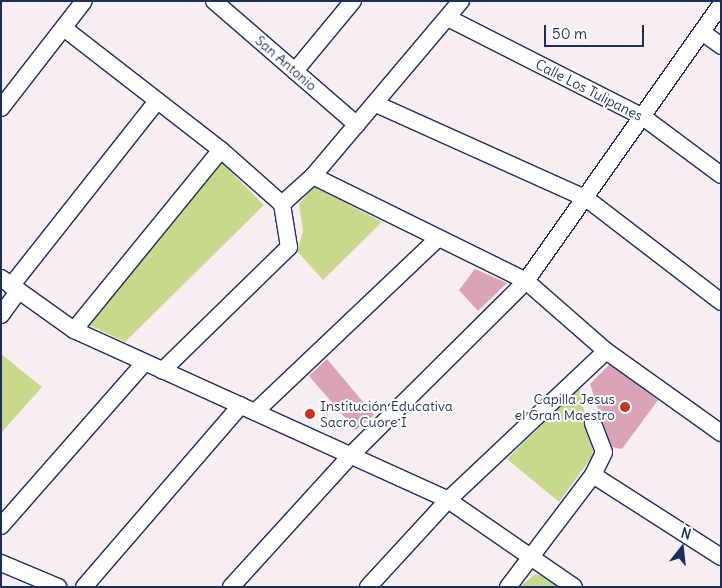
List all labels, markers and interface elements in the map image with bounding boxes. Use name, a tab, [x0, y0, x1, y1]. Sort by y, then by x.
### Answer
scale bar	[547, 15, 647, 47]
text: 50 m	[552, 24, 587, 43]
street label: San Antonio	[252, 32, 320, 94]
street label: Calle Los Tulipanes	[533, 56, 645, 124]
place label: Capilla Jesus el Gran Maestro	[515, 391, 615, 424]
place label: Institución Educativa Sacro Cuore I	[320, 398, 453, 431]
marker: Capilla Jesus el Gran Maestro	[619, 401, 631, 413]
marker: Institución Educativa Sacro Cuore I	[304, 408, 316, 420]
north arrow	[657, 523, 707, 573]
text: N	[679, 524, 693, 544]

